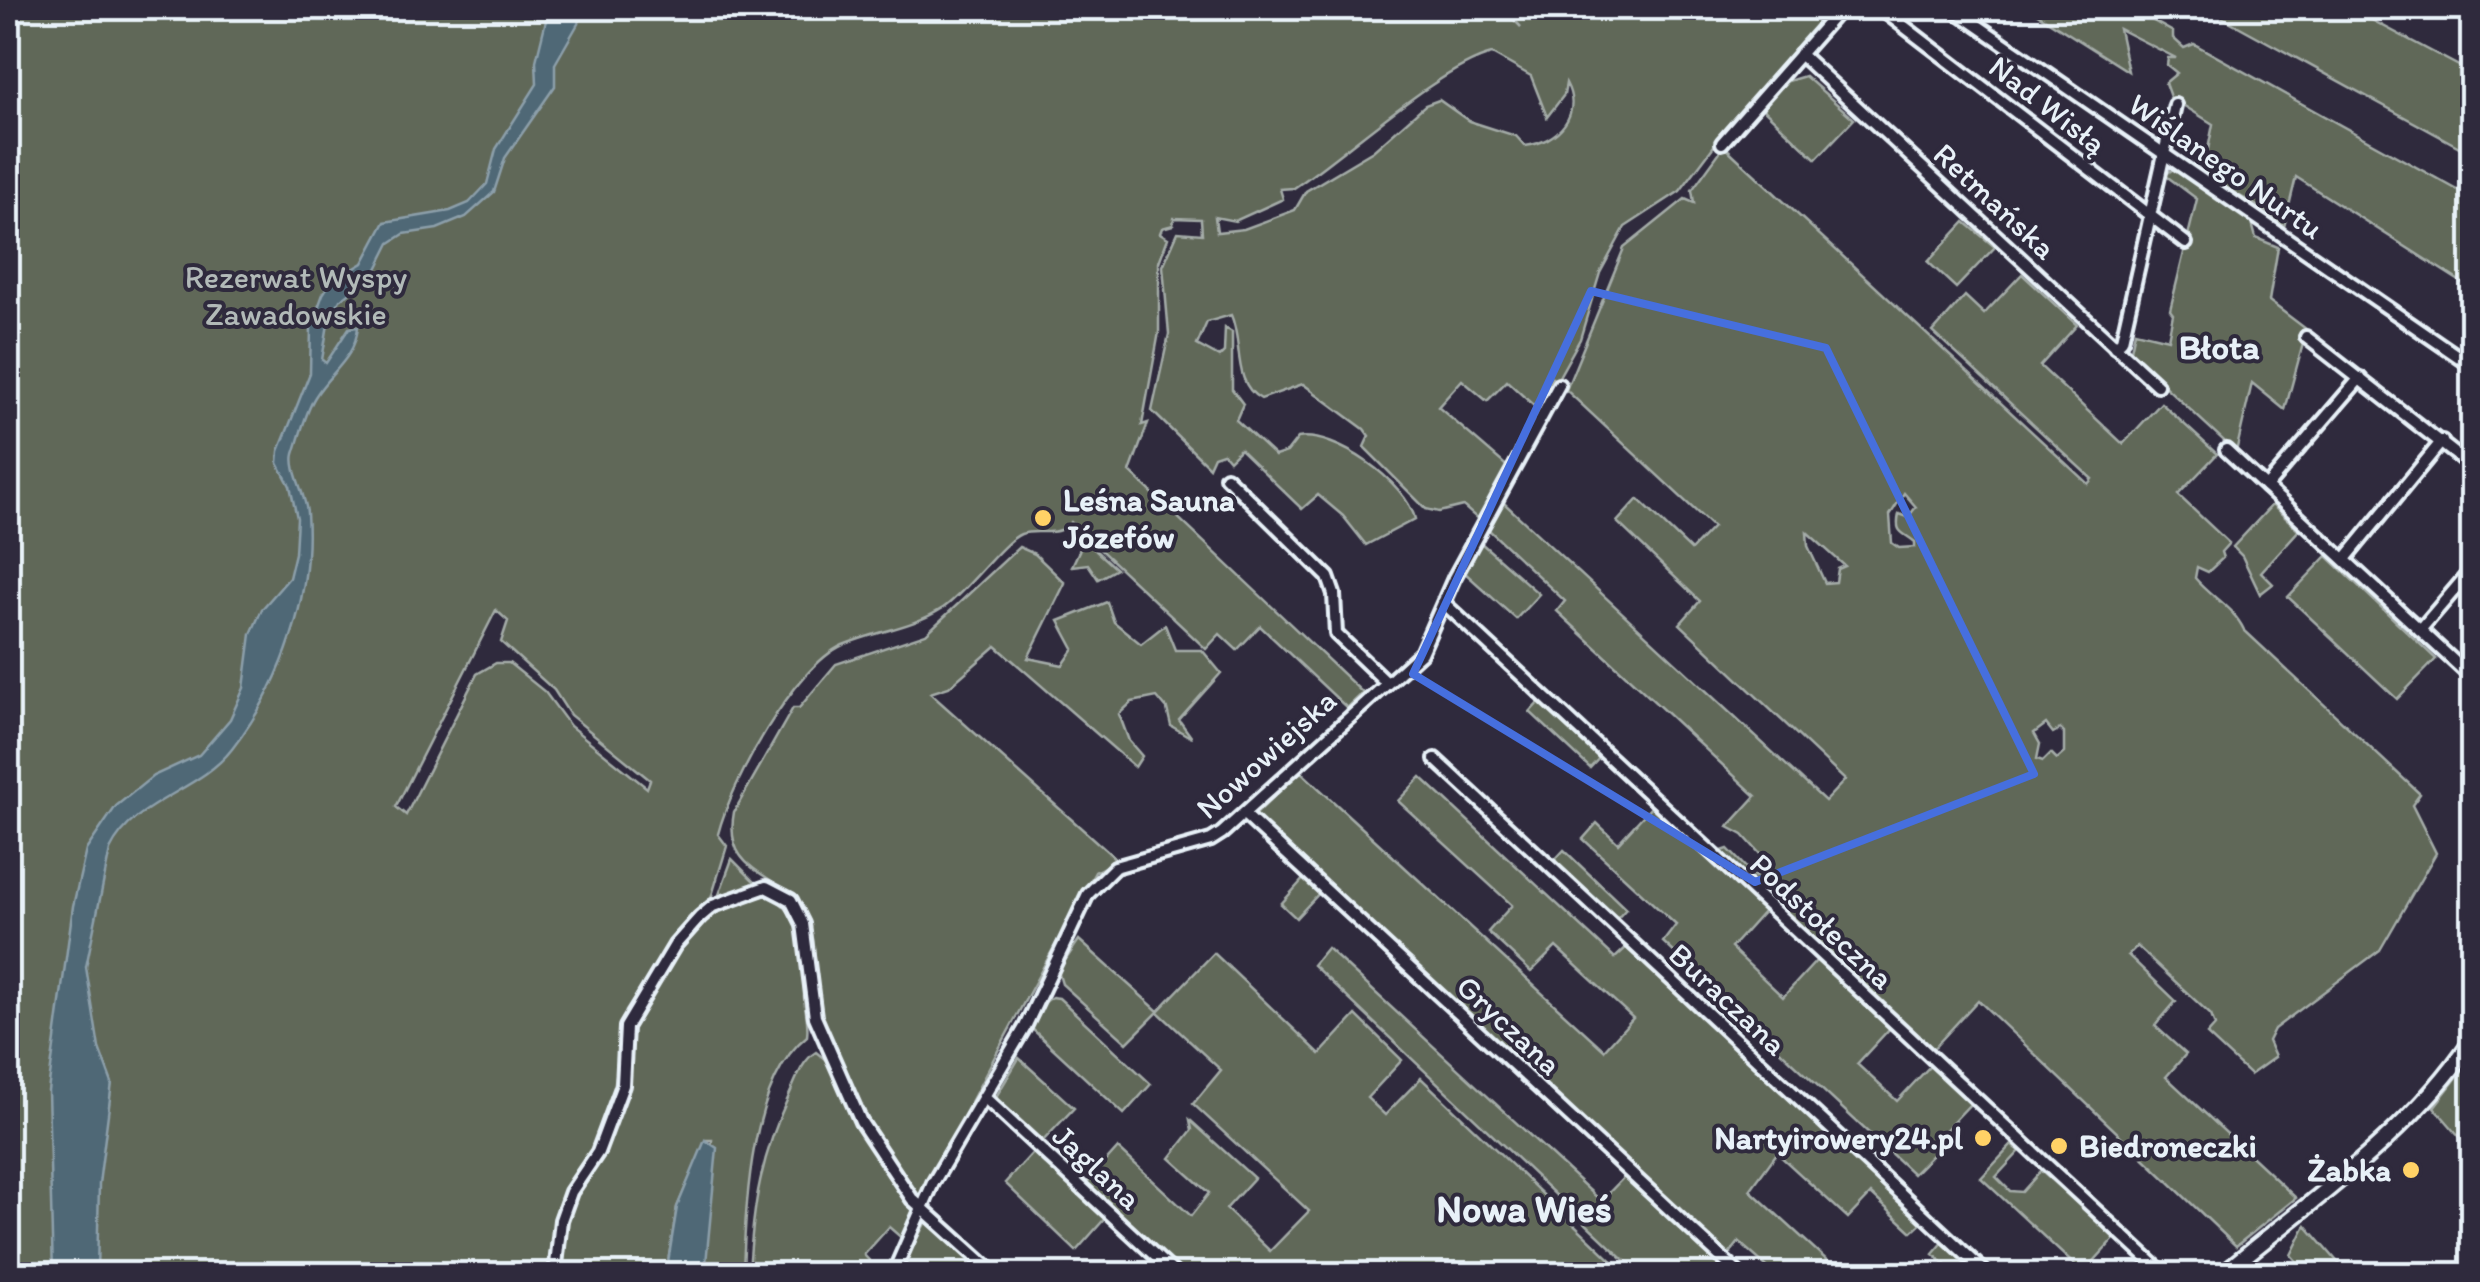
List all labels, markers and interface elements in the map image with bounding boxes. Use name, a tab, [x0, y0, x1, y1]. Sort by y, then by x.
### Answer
street label: Nad Wisłą	[1982, 47, 2115, 163]
street label: Wiślanego Nurtu	[2121, 85, 2331, 247]
street label: Retmańska	[1926, 135, 2064, 268]
park label: Rezerwat Wyspy Zawadowskie	[185, 258, 407, 333]
district label: Błota	[2179, 326, 2260, 368]
place label: Leśna Sauna Józefów	[1062, 481, 1235, 556]
marker: Leśna Sauna Józefów	[1032, 507, 1054, 529]
street label: Nowowiejska	[1188, 681, 1344, 827]
street label: Podstołeczna	[1742, 845, 1902, 997]
street label: Buraczana	[1661, 935, 1795, 1063]
street label: Gryczana	[1449, 967, 1569, 1083]
street label: Jaglana	[1045, 1116, 1150, 1218]
place label: Nartyirowery24.pl	[1714, 1119, 1964, 1157]
marker: Nartyirowery24.pl	[1972, 1127, 1994, 1149]
place label: Biedroneczki	[2079, 1127, 2257, 1165]
marker: Biedroneczki	[2048, 1135, 2070, 1157]
place label: Żabka	[2307, 1151, 2391, 1189]
marker: Żabka	[2400, 1159, 2422, 1181]
district label: Nowa Wieś	[1436, 1186, 1612, 1232]

